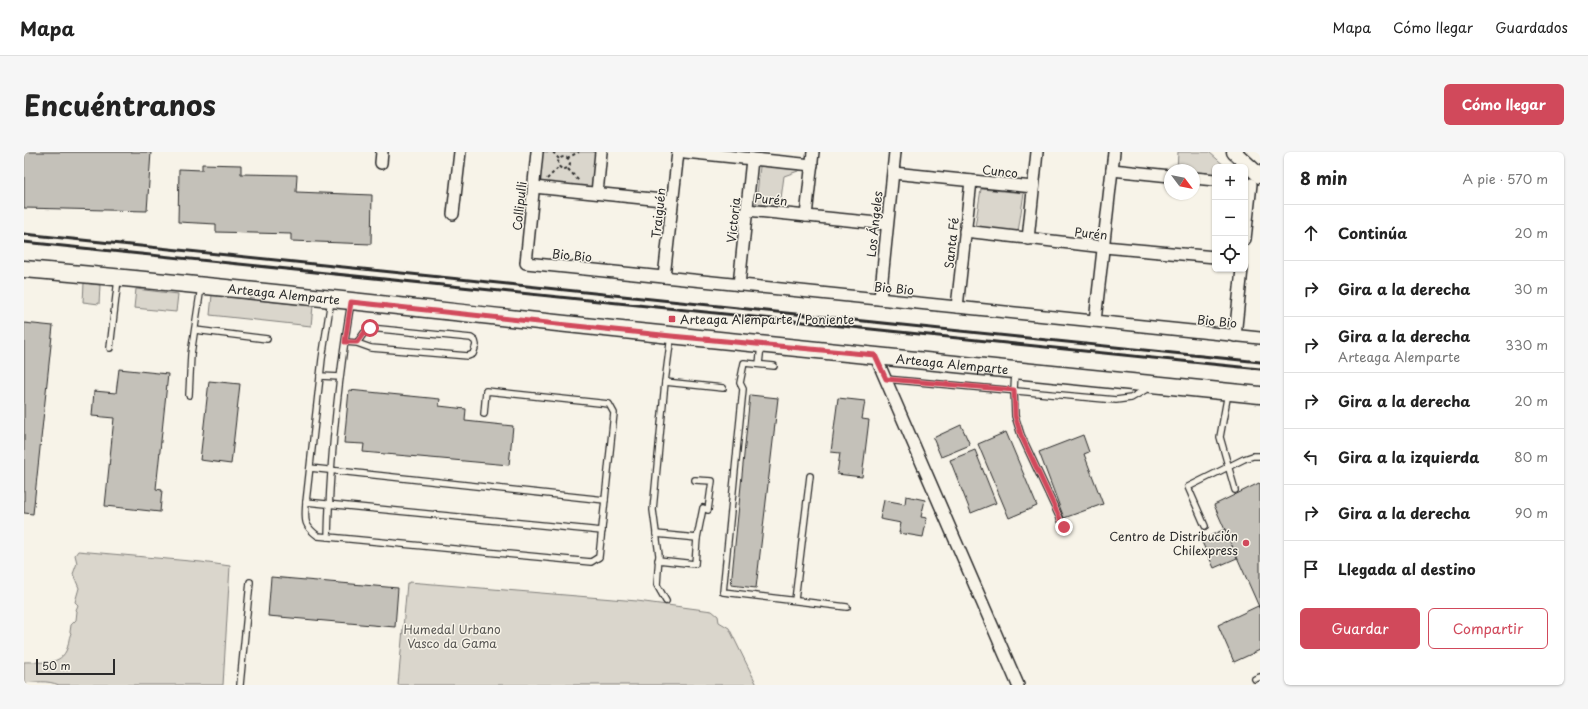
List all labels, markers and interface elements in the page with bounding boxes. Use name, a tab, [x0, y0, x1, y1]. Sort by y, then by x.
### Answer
text: Mapa	[20, 14, 75, 42]
text: Mapa	[1333, 17, 1371, 38]
text: Cómo llegar	[1393, 17, 1473, 38]
text: Guardados	[1495, 17, 1568, 38]
text: Encuéntranos	[24, 83, 216, 126]
button: Cómo llegar	[1444, 84, 1564, 125]
street label: Cunco	[981, 160, 1019, 182]
north arrow	[1164, 164, 1200, 200]
map controls	[1212, 164, 1248, 272]
button: +	[1212, 164, 1248, 200]
text: 8 min	[1300, 165, 1348, 191]
text: A pie · 570 m	[1462, 169, 1548, 188]
street label: Collipulli	[507, 180, 531, 232]
street label: Traiguén	[646, 187, 670, 239]
street label: Purén	[754, 188, 788, 210]
street label: Los Ángeles	[862, 190, 886, 258]
street label: Victoria	[722, 196, 744, 244]
button: −	[1212, 200, 1248, 236]
street label: Santa Fé	[939, 216, 963, 270]
text: Continúa	[1338, 221, 1407, 244]
street label: Purén	[1074, 222, 1108, 244]
icon: ahead	[1300, 222, 1322, 244]
text: 20 m	[1514, 223, 1548, 242]
button: locate	[1212, 236, 1248, 272]
street label: Bio Bio	[551, 244, 593, 266]
street label: Bio Bio	[873, 277, 915, 299]
text: Gira a la derecha	[1338, 277, 1470, 300]
icon: right	[1300, 278, 1322, 300]
street label: Arteaga Alemparte	[227, 279, 341, 309]
text: 30 m	[1514, 279, 1548, 298]
place label: Arteaga Alemparte / Poniente	[680, 310, 855, 328]
street label: Bio Bio	[1196, 310, 1238, 332]
marker: Arteaga Alemparte / Poniente	[667, 314, 677, 324]
route start	[361, 319, 379, 337]
text: Gira a la derecha	[1338, 324, 1470, 347]
icon: right	[1300, 334, 1322, 356]
text: 330 m	[1505, 335, 1548, 354]
text: Arteaga Alemparte	[1338, 347, 1460, 366]
street label: Arteaga Alemparte	[895, 349, 1009, 378]
text: Gira a la derecha	[1338, 389, 1470, 412]
icon: right	[1300, 390, 1322, 412]
text: 20 m	[1514, 391, 1548, 410]
text: Gira a la izquierda	[1338, 445, 1479, 468]
icon: left	[1300, 446, 1322, 468]
text: 80 m	[1514, 447, 1548, 466]
text: Gira a la derecha	[1338, 501, 1470, 524]
icon: right	[1300, 502, 1322, 524]
text: 90 m	[1515, 503, 1548, 522]
route end	[1055, 518, 1073, 536]
place label: Centro de Distribución Chilexpress	[1109, 527, 1238, 559]
marker: Centro de Distribución Chilexpress	[1241, 538, 1251, 548]
text: Llegada al destino	[1338, 557, 1476, 580]
icon: arrive	[1300, 558, 1322, 580]
button: Guardar	[1300, 608, 1420, 649]
button: Compartir	[1428, 608, 1548, 649]
park label: Humedal Urbano Vasco da Gama	[403, 620, 501, 652]
scale bar	[36, 657, 115, 676]
text: 50 m	[42, 657, 71, 674]

